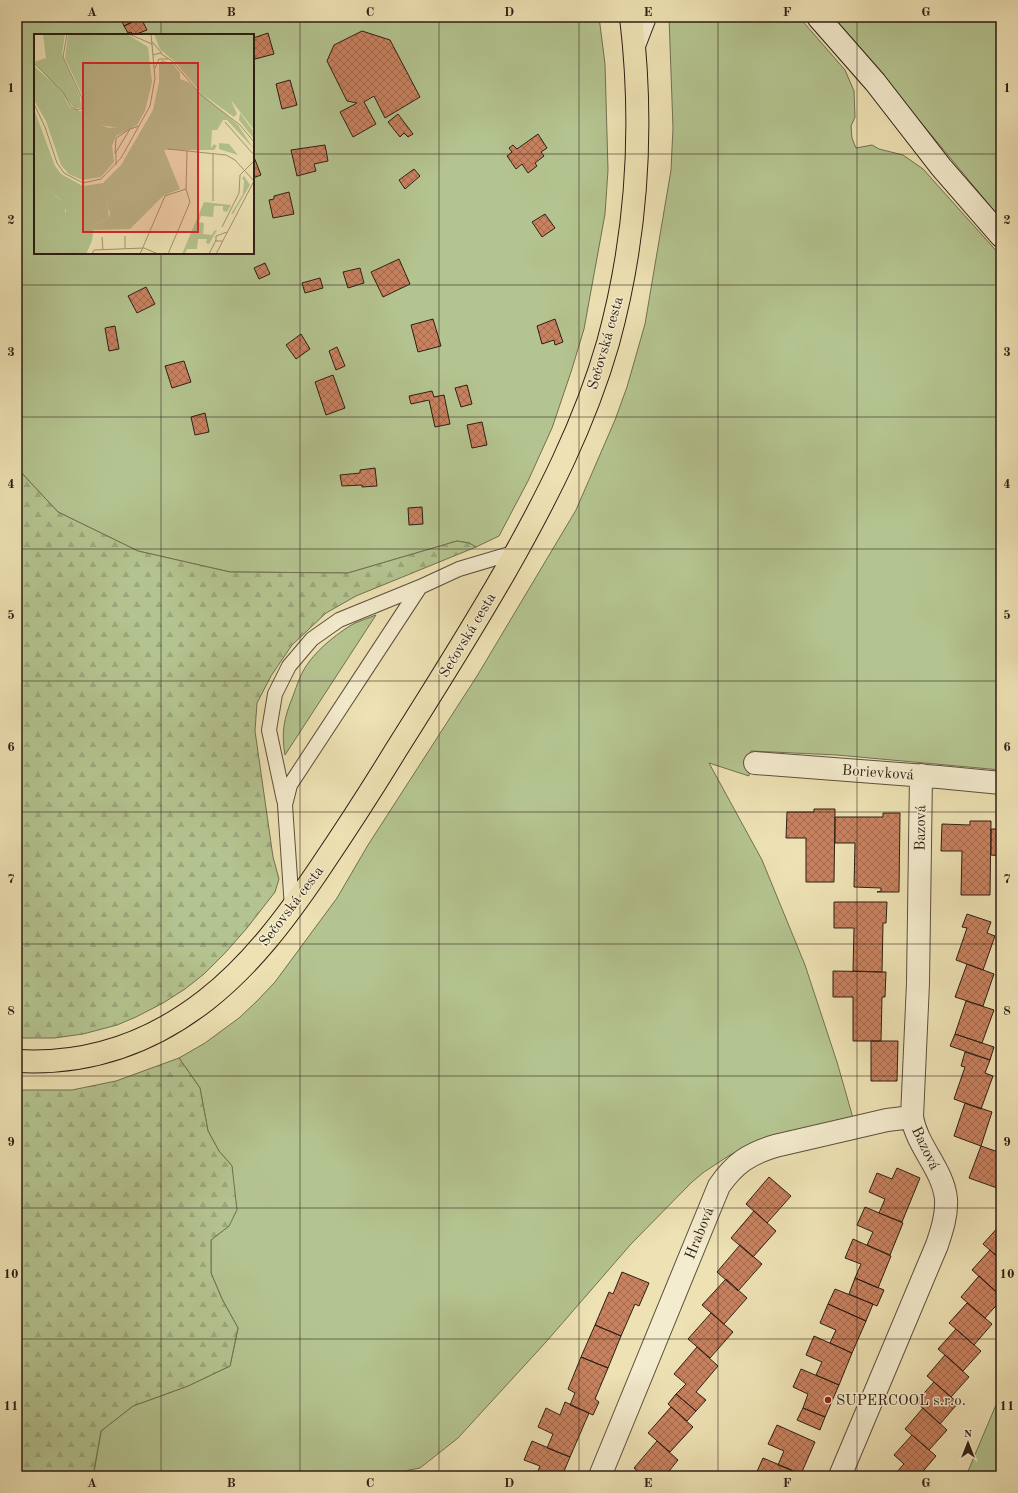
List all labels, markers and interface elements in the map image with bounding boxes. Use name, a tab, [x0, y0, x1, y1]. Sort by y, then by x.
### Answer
text: A	[87, 6, 97, 19]
text: B	[226, 6, 236, 19]
text: C	[366, 6, 374, 19]
text: D	[504, 6, 514, 19]
text: E	[644, 6, 653, 19]
text: F	[783, 6, 792, 19]
text: G	[921, 6, 931, 19]
inset map	[34, 34, 254, 254]
text: 1	[7, 82, 15, 95]
text: 1	[1003, 82, 1011, 95]
text: 2	[7, 214, 15, 227]
text: 2	[1003, 214, 1011, 227]
street label: Sečovská cesta	[586, 295, 627, 392]
text: 3	[7, 346, 15, 359]
text: 3	[1003, 346, 1011, 359]
text: 4	[7, 478, 15, 491]
text: 4	[1003, 478, 1011, 491]
street label: Sečovská cesta	[437, 590, 500, 681]
text: 5	[7, 609, 15, 622]
text: 5	[1003, 609, 1011, 622]
text: 6	[7, 741, 15, 754]
text: 6	[1003, 741, 1011, 754]
street label: Borievková	[841, 763, 915, 784]
street label: Bazová	[914, 804, 929, 851]
street label: Sečovská cesta	[257, 864, 327, 950]
text: 7	[7, 873, 15, 886]
text: 7	[1003, 873, 1011, 886]
text: 8	[7, 1005, 15, 1018]
text: 8	[1003, 1005, 1011, 1018]
street label: Bazová	[908, 1125, 942, 1173]
text: 9	[7, 1136, 15, 1149]
text: 9	[1003, 1136, 1011, 1149]
street label: Hrabová	[683, 1205, 718, 1262]
text: 10	[3, 1268, 19, 1281]
text: 10	[999, 1268, 1015, 1281]
place label: SUPERCOOL s.r.o.	[836, 1394, 966, 1409]
marker: SUPERCOOL s.r.o.	[823, 1395, 833, 1405]
text: 11	[3, 1400, 19, 1413]
text: 11	[999, 1400, 1015, 1413]
north arrow	[948, 1423, 988, 1463]
text: N	[964, 1429, 973, 1440]
text: A	[87, 1477, 97, 1490]
text: B	[226, 1477, 236, 1490]
text: C	[366, 1477, 374, 1490]
text: D	[504, 1477, 514, 1490]
text: E	[644, 1477, 653, 1490]
text: F	[783, 1477, 792, 1490]
text: G	[921, 1477, 931, 1490]

